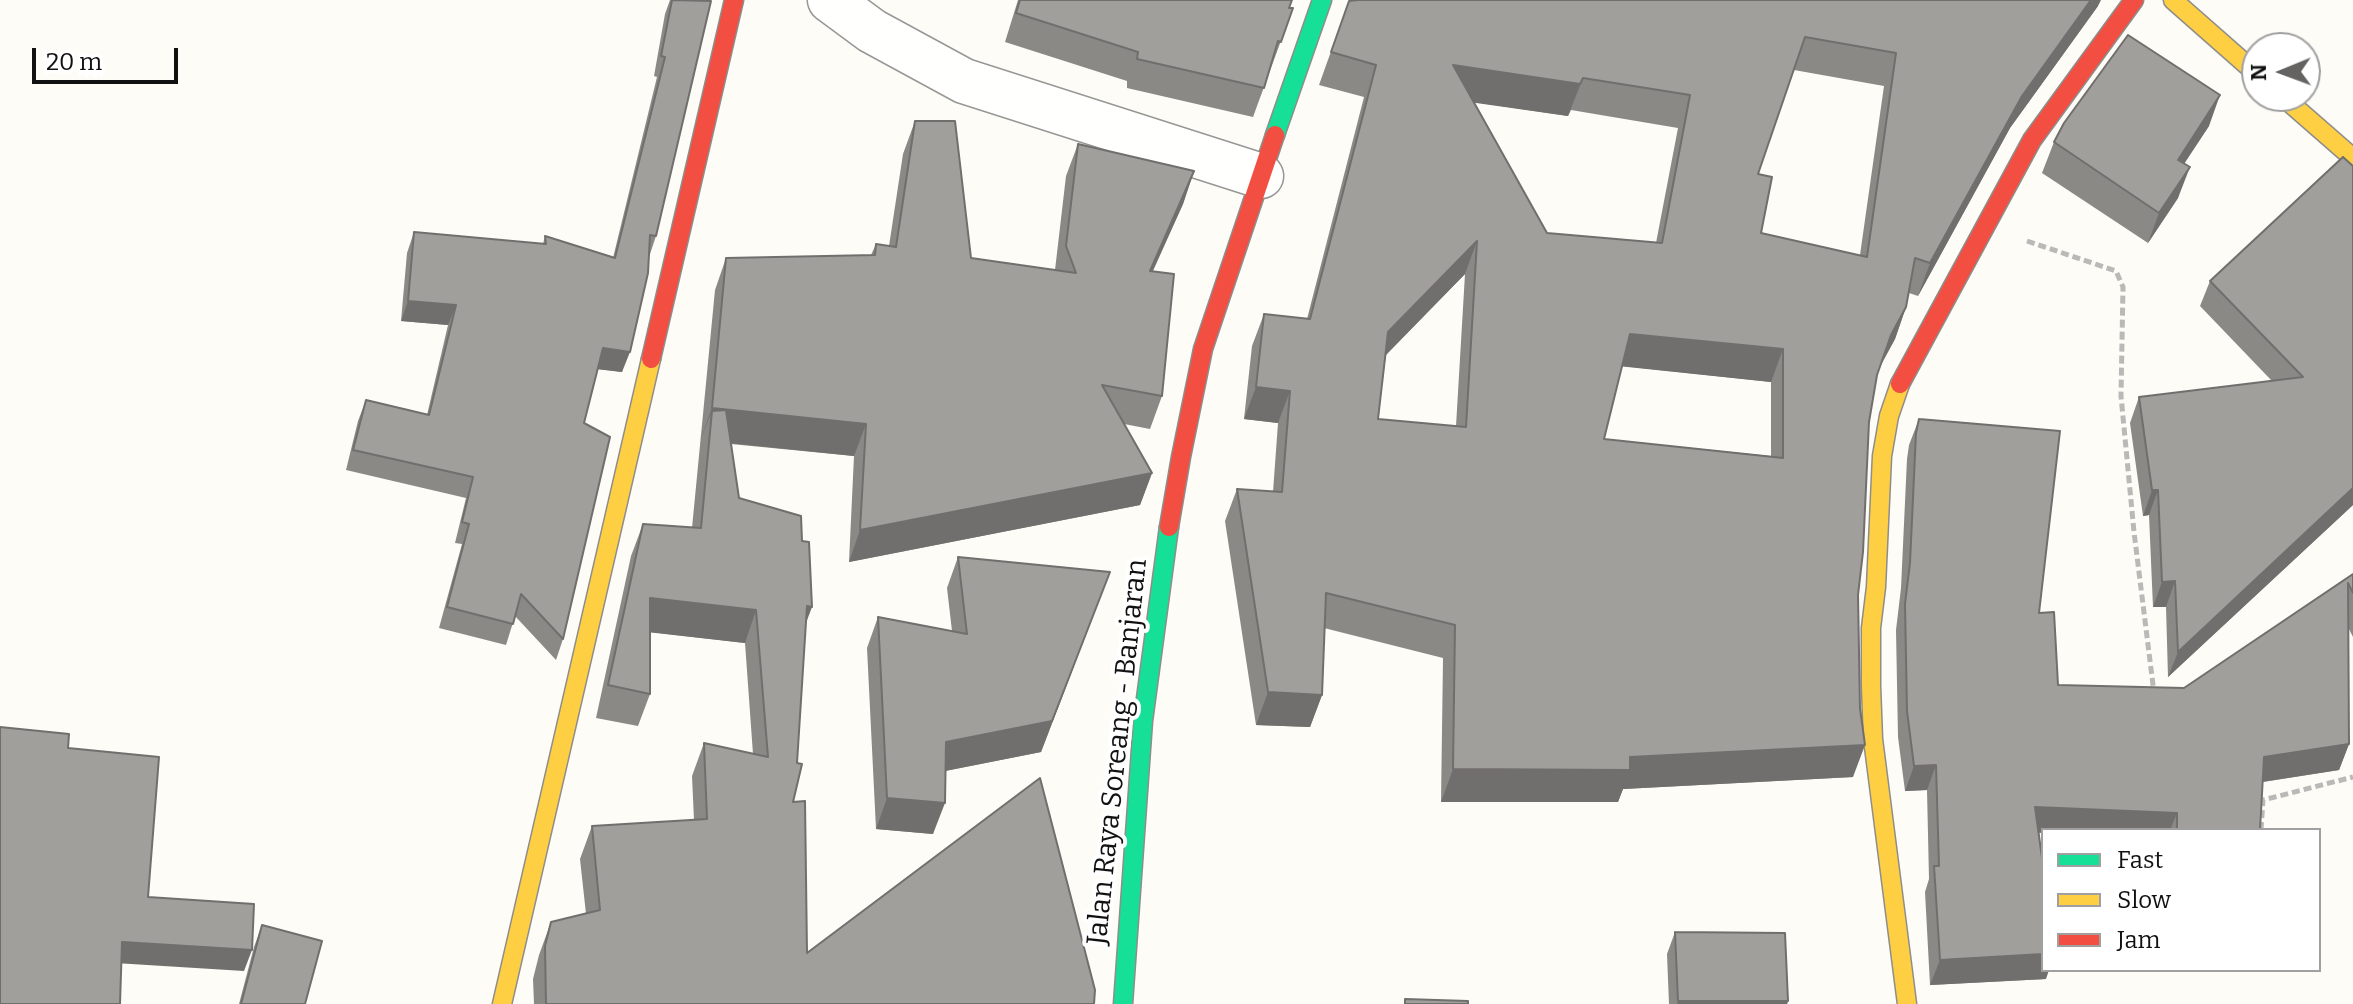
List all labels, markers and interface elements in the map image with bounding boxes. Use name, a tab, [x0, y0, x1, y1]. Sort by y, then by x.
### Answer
scale bar	[36, 32, 182, 82]
north arrow	[2241, 32, 2321, 112]
text: 20 m	[46, 48, 102, 76]
text: N	[2245, 64, 2272, 81]
street label: Jalan Raya Soreang - Banjaran	[1081, 557, 1155, 947]
legend	[2041, 828, 2321, 972]
text: Fast	[2117, 846, 2163, 874]
text: Slow	[2117, 886, 2171, 914]
text: Jam	[2117, 926, 2160, 954]

